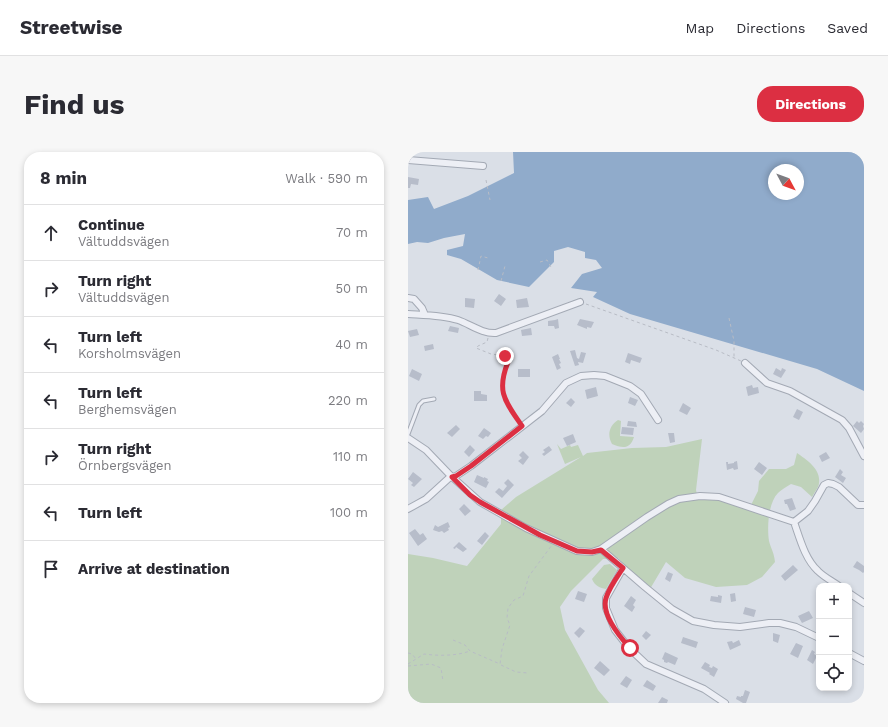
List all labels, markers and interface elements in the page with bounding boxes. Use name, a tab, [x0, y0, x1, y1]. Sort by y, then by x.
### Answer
text: Streetwise	[20, 16, 123, 39]
text: Map	[686, 20, 714, 36]
text: Directions	[736, 20, 805, 36]
text: Saved	[827, 20, 868, 36]
button: Directions	[757, 86, 864, 122]
text: Find us	[24, 88, 124, 121]
north arrow	[768, 164, 804, 200]
text: 8 min	[40, 168, 87, 188]
text: Walk · 590 m	[285, 171, 368, 186]
text: Continue	[78, 216, 145, 234]
icon: ahead	[40, 222, 62, 244]
text: 70 m	[336, 225, 368, 240]
text: Vältuddsvägen	[78, 234, 170, 249]
text: Turn right	[78, 272, 151, 290]
icon: right	[40, 278, 62, 300]
text: 50 m	[336, 281, 368, 296]
text: Vältuddsvägen	[78, 290, 170, 305]
text: Turn left	[78, 328, 142, 346]
icon: left	[40, 334, 62, 356]
text: 40 m	[335, 337, 368, 352]
text: Korsholmsvägen	[78, 346, 181, 361]
route end	[496, 347, 514, 365]
text: Turn left	[78, 384, 142, 402]
icon: left	[40, 390, 62, 412]
text: 220 m	[328, 393, 368, 408]
text: Berghemsvägen	[78, 402, 177, 417]
text: Turn right	[78, 440, 151, 458]
icon: right	[40, 446, 62, 468]
text: 110 m	[333, 449, 368, 464]
text: Örnbergsvägen	[78, 458, 172, 473]
icon: left	[40, 502, 62, 524]
text: Turn left	[78, 504, 142, 522]
text: 100 m	[330, 505, 368, 520]
icon: arrive	[40, 558, 62, 580]
text: Arrive at destination	[78, 560, 230, 578]
map controls	[816, 583, 852, 691]
button: +	[816, 583, 852, 619]
button: −	[816, 619, 852, 655]
route start	[621, 639, 639, 657]
button: locate	[816, 655, 852, 691]

